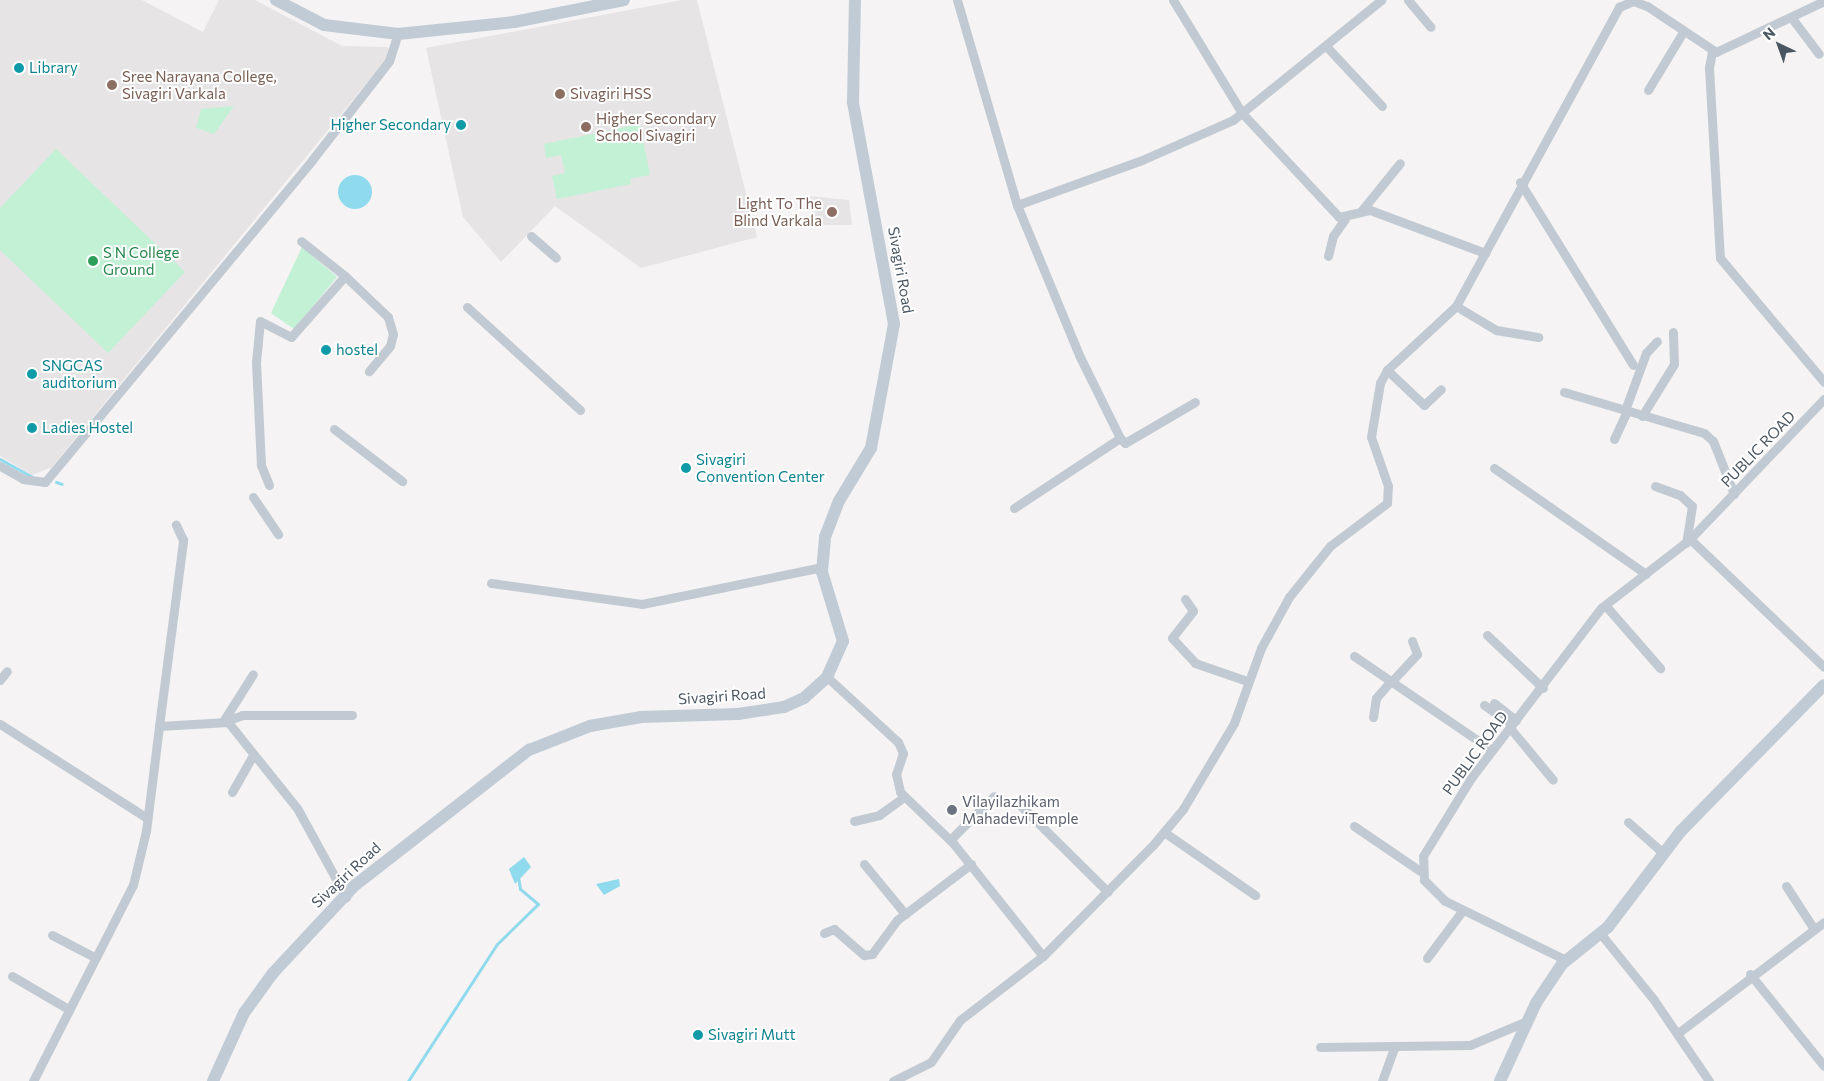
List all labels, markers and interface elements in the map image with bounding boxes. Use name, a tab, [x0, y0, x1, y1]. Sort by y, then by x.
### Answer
north arrow	[1754, 20, 1804, 70]
text: N	[1759, 24, 1778, 43]
place label: Library	[29, 59, 78, 77]
marker: Library	[13, 62, 25, 74]
place label: Sree Narayana College, Sivagiri Varkala	[122, 67, 277, 102]
marker: Sree Narayana College, Sivagiri Varkala	[106, 79, 118, 91]
place label: Sivagiri HSS	[570, 85, 652, 103]
marker: Sivagiri HSS	[554, 88, 566, 100]
place label: Higher Secondary School Sivagiri	[596, 109, 717, 144]
place label: Higher Secondary	[330, 116, 451, 134]
marker: Higher Secondary	[455, 119, 467, 131]
marker: Higher Secondary School Sivagiri	[580, 121, 592, 133]
place label: Light To The Blind Varkala	[734, 194, 822, 229]
marker: Light To The Blind Varkala	[826, 206, 838, 218]
street label: Sivagiri Road	[885, 225, 917, 315]
place label: S N College Ground	[103, 243, 180, 278]
marker: S N College Ground	[87, 255, 99, 267]
place label: hostel	[336, 341, 378, 359]
marker: hostel	[320, 344, 332, 356]
place label: SNGCAS auditorium	[42, 356, 117, 391]
marker: SNGCAS auditorium	[26, 368, 38, 380]
street label: PUBLIC ROAD	[1717, 407, 1799, 491]
place label: Ladies Hostel	[42, 419, 133, 437]
marker: Ladies Hostel	[26, 422, 38, 434]
place label: Sivagiri Convention Center	[696, 450, 825, 485]
marker: Sivagiri Convention Center	[680, 462, 692, 474]
street label: Sivagiri Road	[678, 684, 766, 708]
street label: PUBLIC ROAD	[1439, 708, 1511, 798]
place label: Vilayilazhikam MahadeviTemple	[962, 792, 1078, 827]
marker: Vilayilazhikam MahadeviTemple	[946, 804, 958, 816]
street label: Sivagiri Road	[308, 838, 384, 912]
place label: Sivagiri Mutt	[708, 1026, 796, 1044]
marker: Sivagiri Mutt	[692, 1029, 704, 1041]

